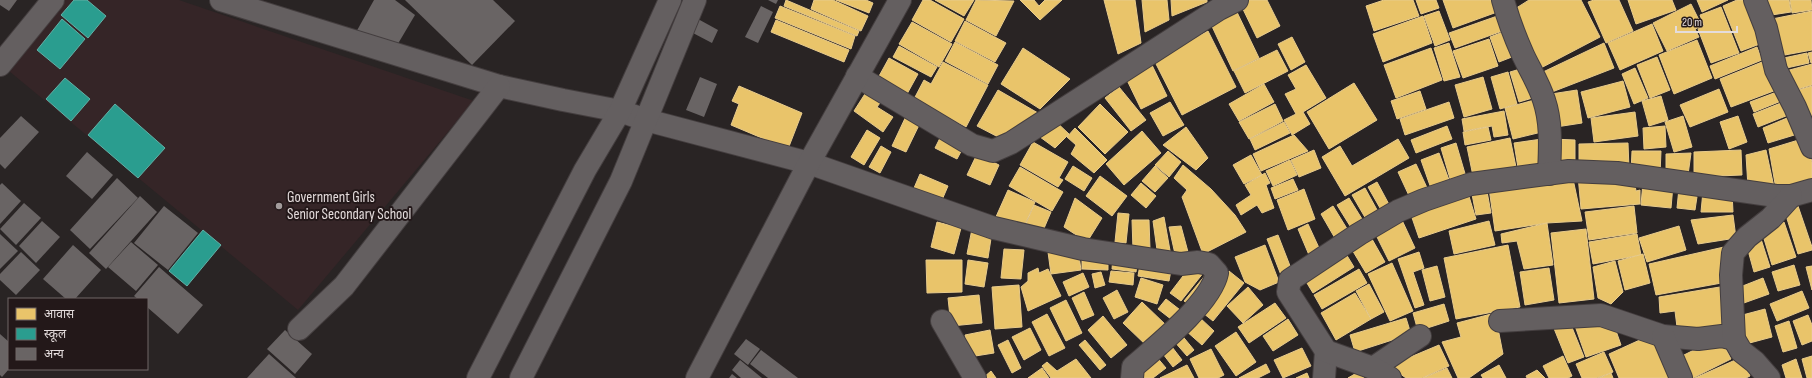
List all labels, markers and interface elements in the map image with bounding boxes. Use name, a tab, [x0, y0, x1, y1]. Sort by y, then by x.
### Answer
scale bar	[1676, 8, 1737, 34]
text: 20 m	[1682, 15, 1702, 30]
place label: Government Girls Senior Secondary School	[287, 188, 411, 224]
marker: Government Girls Senior Secondary School	[274, 201, 284, 211]
legend	[8, 298, 148, 370]
text: आवास	[44, 307, 75, 322]
text: स्कूल	[44, 327, 67, 342]
text: अन्य	[44, 347, 65, 362]

